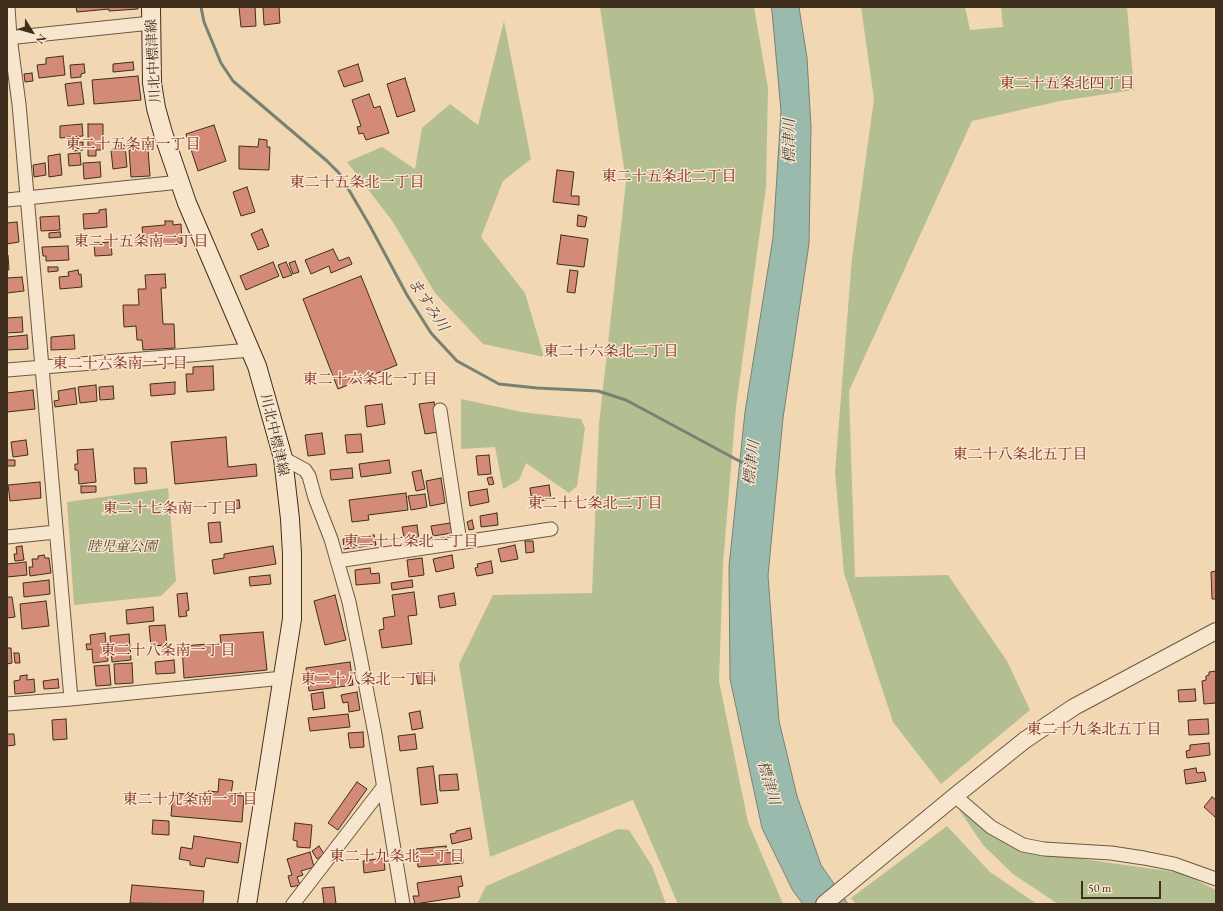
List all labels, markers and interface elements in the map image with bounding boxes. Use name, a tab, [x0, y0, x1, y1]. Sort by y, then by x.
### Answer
north arrow	[12, 12, 52, 52]
street label: 川北中標津線	[143, 19, 165, 103]
text: N	[33, 31, 50, 47]
district label: 東二十五条北四丁目	[1000, 75, 1134, 93]
water label: 標津川	[781, 119, 799, 163]
district label: 東二十五条南一丁目	[66, 136, 200, 154]
district label: 東二十五条北二丁目	[602, 168, 736, 186]
district label: 東二十五条北一丁目	[290, 174, 424, 192]
district label: 東二十五条南二丁目	[74, 233, 208, 251]
water label: ますみ川	[404, 275, 452, 335]
district label: 東二十六条北二丁目	[544, 343, 678, 361]
district label: 東二十六条南一丁目	[53, 355, 187, 373]
district label: 東二十六条北一丁目	[303, 371, 437, 389]
street label: 川北中標津線	[256, 392, 292, 478]
water label: 標津川	[740, 440, 764, 486]
district label: 東二十八条北五丁目	[953, 446, 1087, 464]
district label: 東二十七条北二丁目	[528, 495, 662, 513]
district label: 東二十七条南一丁目	[103, 500, 237, 518]
district label: 東二十七条北一丁目	[344, 533, 478, 551]
park label: 睦児童公園	[87, 539, 157, 555]
district label: 東二十八条南一丁目	[101, 642, 235, 660]
district label: 東二十八条北一丁目	[301, 671, 435, 689]
district label: 東二十九条北五丁目	[1027, 721, 1161, 739]
water label: 標津川	[753, 759, 783, 807]
district label: 東二十九条南一丁目	[123, 791, 257, 809]
district label: 東二十九条北一丁目	[330, 848, 464, 866]
scale bar	[1083, 873, 1163, 899]
text: 50 m	[1088, 880, 1111, 896]

